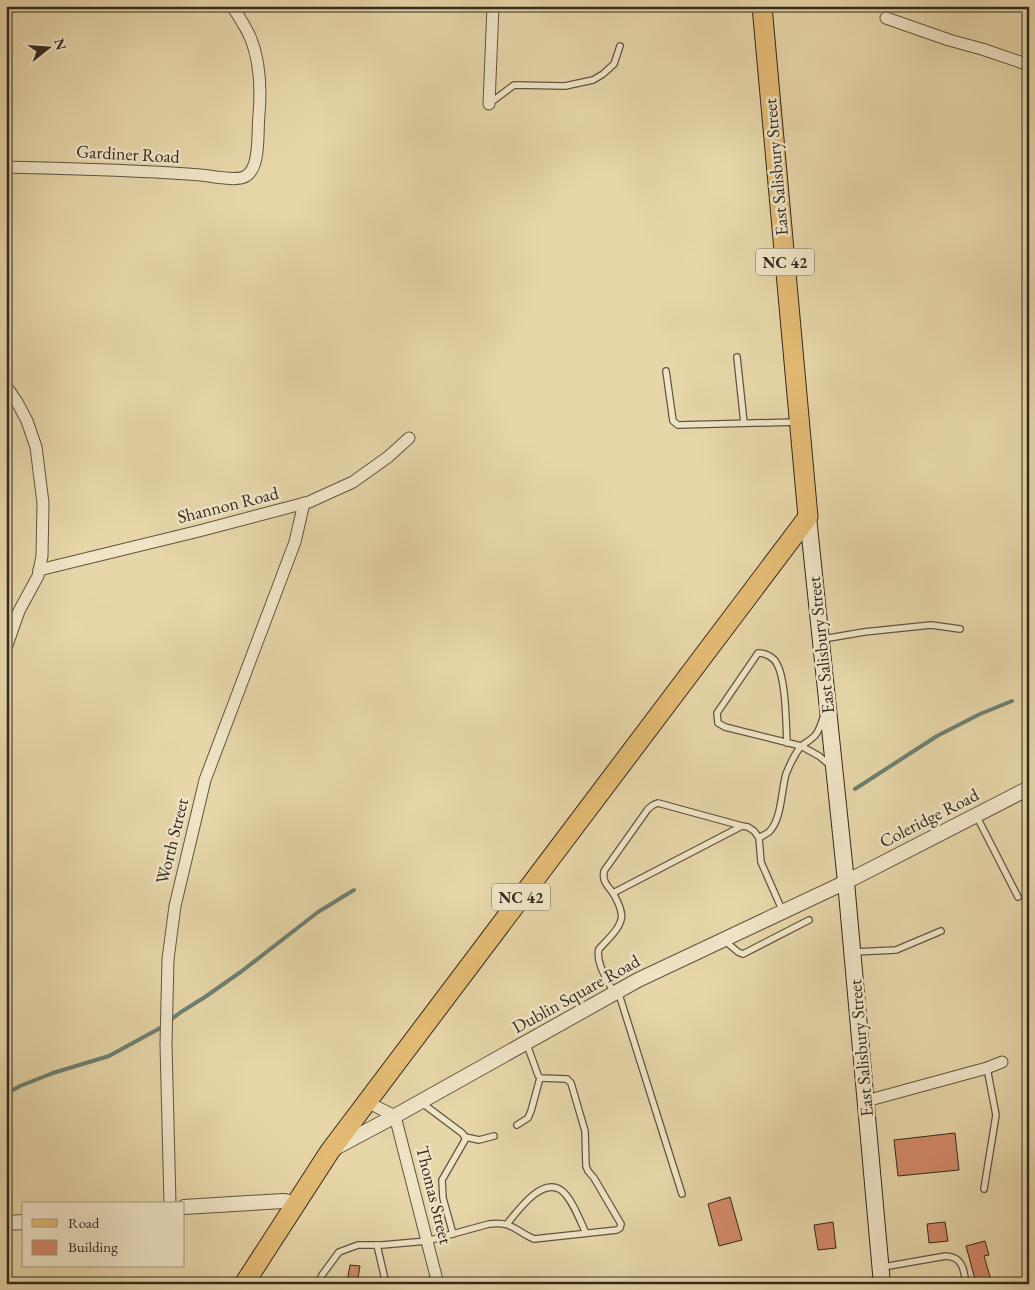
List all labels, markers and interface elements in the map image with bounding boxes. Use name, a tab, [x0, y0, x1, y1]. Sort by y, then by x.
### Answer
north arrow	[22, 22, 72, 72]
text: N	[50, 36, 71, 53]
street label: East Salisbury Street	[758, 97, 793, 237]
street label: Gardiner Road	[76, 139, 181, 168]
road number: NC 42	[756, 248, 814, 276]
street label: Shannon Road	[175, 481, 282, 528]
street label: East Salisbury Street	[802, 575, 839, 715]
street label: Coleridge Road	[875, 782, 983, 852]
street label: Worth Street	[150, 795, 193, 886]
road number: NC 42	[492, 884, 550, 910]
street label: Dublin Square Road	[508, 948, 644, 1038]
street label: East Salisbury Street	[843, 978, 878, 1118]
street label: Thomas Street	[411, 1143, 458, 1247]
legend	[22, 1202, 185, 1268]
text: Road	[68, 1213, 100, 1232]
text: Building	[68, 1237, 118, 1256]

